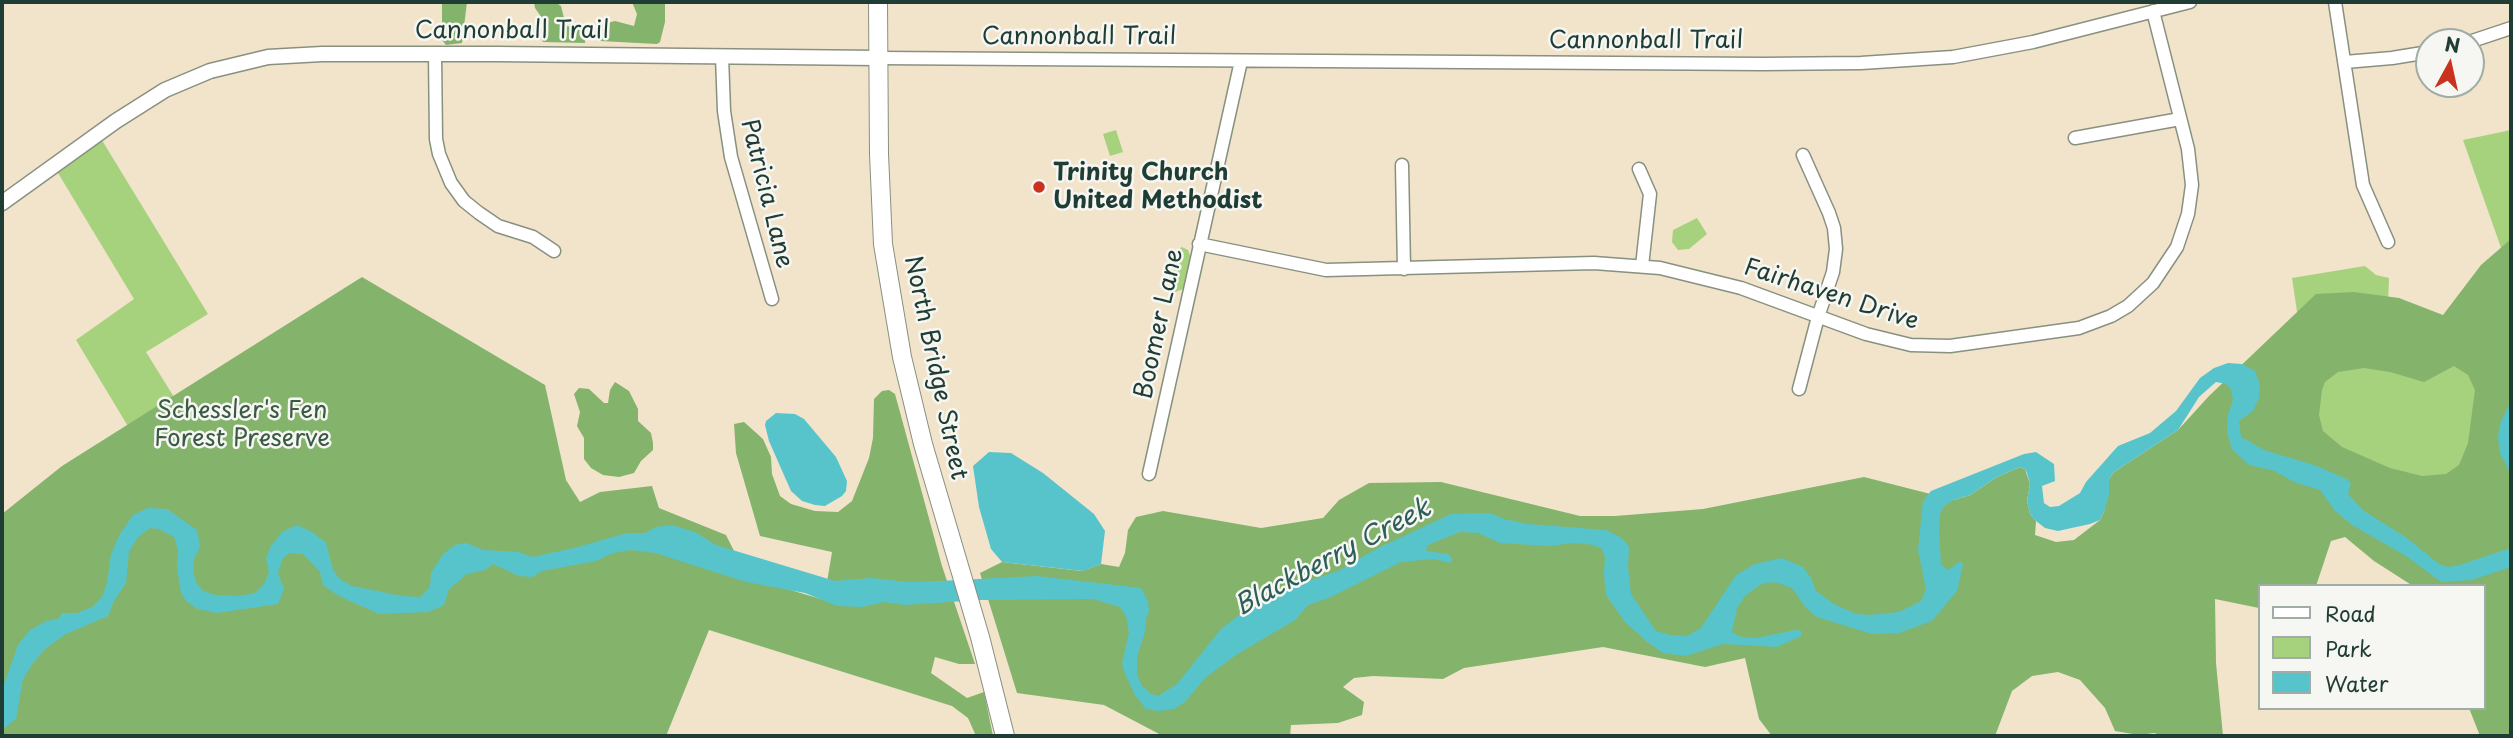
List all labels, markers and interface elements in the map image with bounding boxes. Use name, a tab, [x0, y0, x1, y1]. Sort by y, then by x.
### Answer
street label: Cannonball Trail	[415, 17, 609, 45]
street label: Cannonball Trail	[982, 23, 1176, 51]
street label: Cannonball Trail	[1549, 27, 1743, 55]
north arrow	[2415, 28, 2485, 98]
text: N	[2443, 29, 2462, 59]
street label: Patricia Lane	[734, 116, 798, 272]
place label: Trinity Church United Methodist	[1053, 159, 1263, 215]
marker: Trinity Church United Methodist	[1031, 179, 1047, 195]
street label: Boomer Lane	[1130, 246, 1190, 402]
street label: North Bridge Street	[897, 253, 973, 483]
street label: Fairhaven Drive	[1740, 253, 1922, 337]
park label: Schessler's Fen Forest Preserve	[154, 397, 330, 453]
water label: Blackberry Creek	[1230, 493, 1436, 623]
legend	[2258, 584, 2485, 710]
text: Road	[2325, 597, 2376, 629]
text: Park	[2325, 632, 2372, 664]
text: Water	[2325, 667, 2388, 699]

